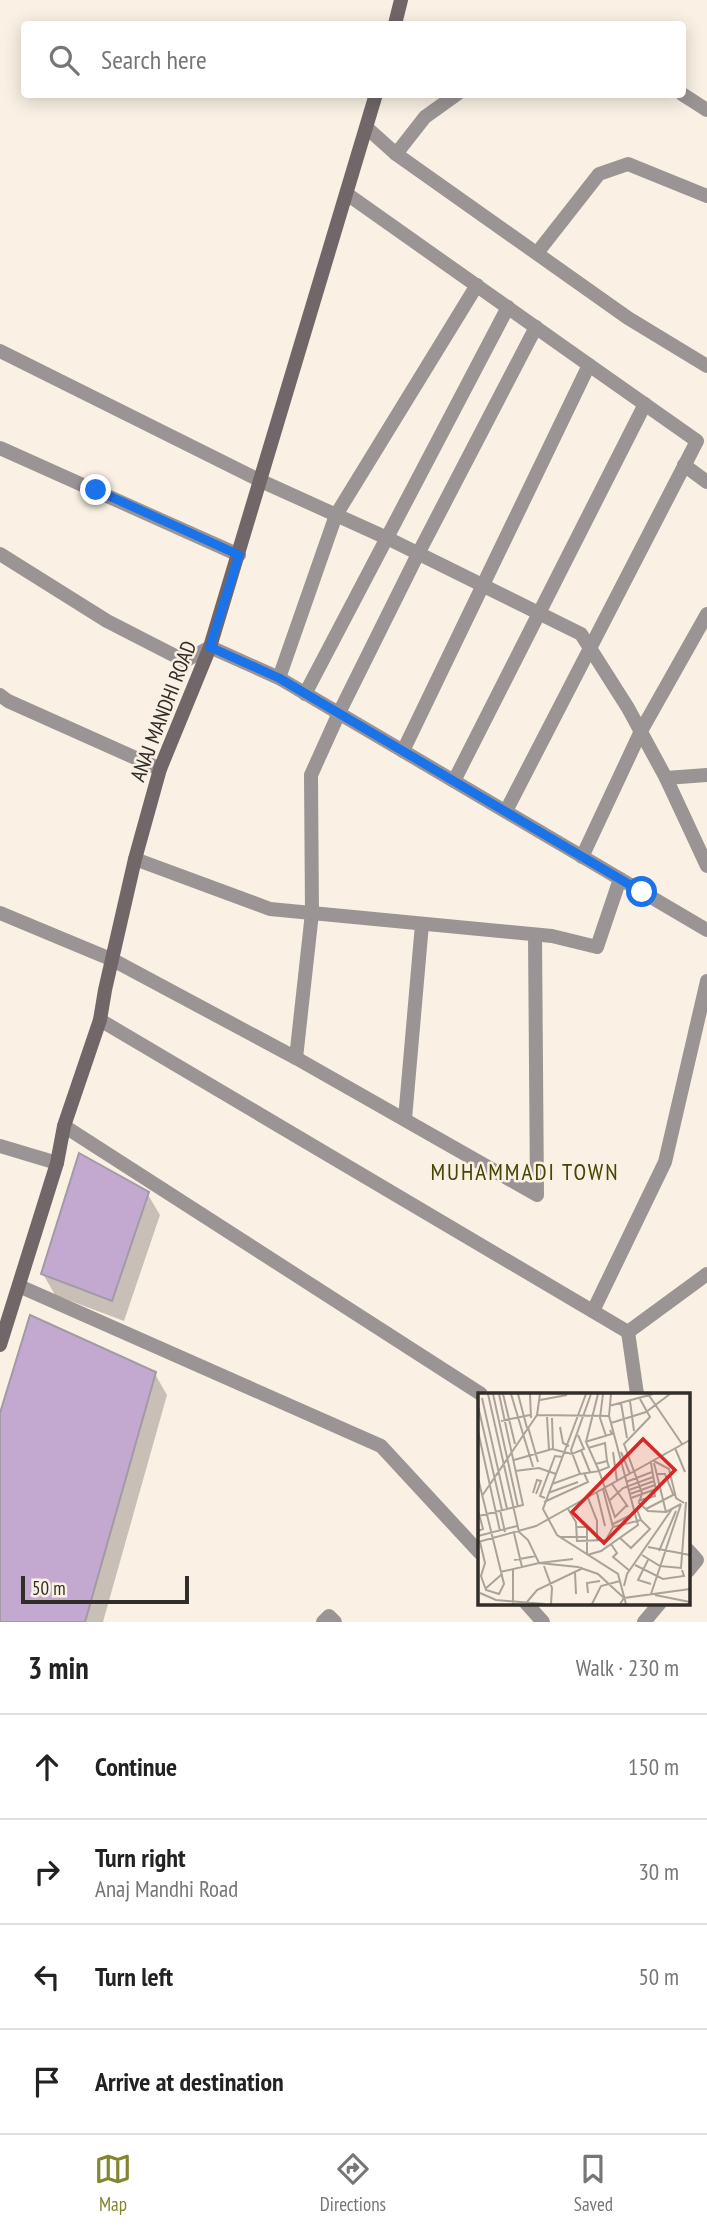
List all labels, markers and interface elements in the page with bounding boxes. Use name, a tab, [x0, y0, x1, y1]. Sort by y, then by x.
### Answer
search box	[21, 21, 686, 98]
icon: search	[45, 41, 83, 79]
text: Search here	[101, 43, 207, 76]
route end	[80, 474, 111, 505]
street label: ANAJ MANDHI ROAD	[124, 637, 202, 785]
route start	[626, 876, 657, 907]
district label: MUHAMMADI TOWN	[430, 1157, 620, 1186]
inset map	[478, 1393, 690, 1604]
scale bar	[21, 1573, 189, 1605]
text: 50 m	[32, 1576, 66, 1600]
text: 3 min	[28, 1648, 89, 1687]
text: Walk · 230 m	[576, 1653, 679, 1682]
icon: ahead	[28, 1748, 66, 1786]
text: Continue	[95, 1750, 177, 1783]
text: 150 m	[628, 1752, 679, 1781]
text: Turn right	[95, 1841, 186, 1874]
icon: right	[28, 1853, 66, 1891]
text: 30 m	[638, 1857, 679, 1886]
text: Anaj Mandhi Road	[95, 1874, 238, 1903]
icon: left	[28, 1958, 66, 1996]
text: Turn left	[95, 1960, 173, 1993]
text: 50 m	[638, 1962, 679, 1991]
icon: arrive	[28, 2063, 66, 2101]
text: Arrive at destination	[95, 2065, 284, 2098]
tab: Map	[94, 2150, 132, 2216]
tab: Directions	[320, 2150, 386, 2216]
tab: Saved	[574, 2150, 613, 2216]

